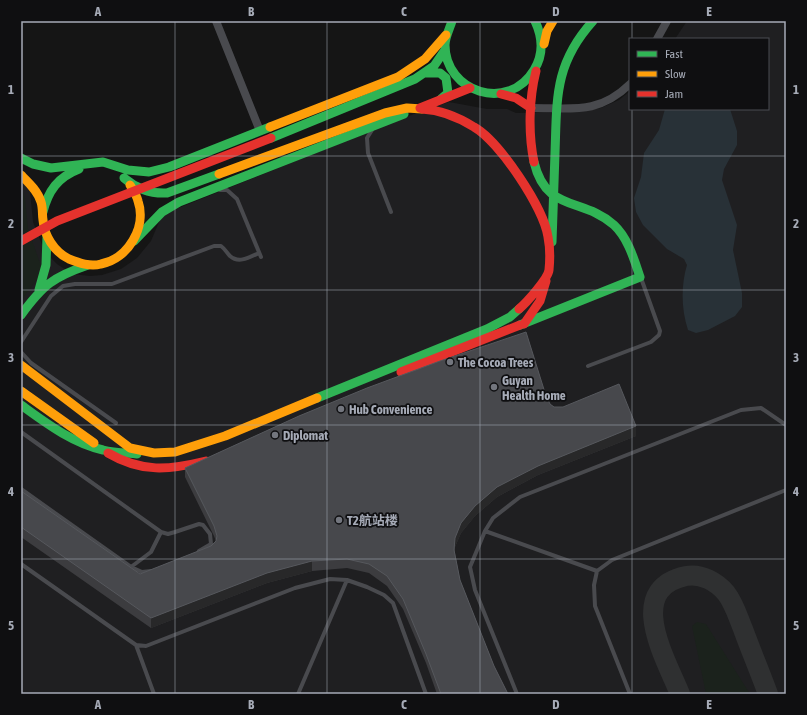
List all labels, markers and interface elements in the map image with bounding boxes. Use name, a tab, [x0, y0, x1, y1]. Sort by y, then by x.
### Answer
text: A	[94, 4, 102, 19]
text: B	[248, 4, 255, 19]
text: C	[401, 4, 407, 19]
text: D	[552, 4, 560, 19]
text: E	[706, 4, 712, 19]
legend	[629, 38, 769, 110]
text: Fast	[665, 47, 683, 61]
text: Slow	[665, 67, 686, 81]
text: 1	[8, 82, 14, 97]
text: 1	[793, 82, 799, 97]
text: Jam	[665, 87, 683, 101]
text: 2	[8, 216, 14, 231]
text: 2	[793, 216, 799, 231]
text: 3	[8, 350, 14, 365]
text: 3	[793, 350, 799, 365]
place label: The Cocoa Trees	[458, 355, 534, 370]
marker: The Cocoa Trees	[445, 357, 455, 367]
place label: Guyan Health Home	[502, 373, 566, 403]
marker: Guyan Health Home	[489, 382, 499, 392]
place label: Hub Convenience	[349, 402, 432, 417]
marker: Hub Convenience	[336, 404, 346, 414]
place label: Diplomat	[283, 428, 328, 443]
marker: Diplomat	[270, 430, 280, 440]
text: 4	[7, 484, 14, 499]
text: 4	[792, 484, 799, 499]
place label: T2航站楼	[347, 513, 398, 528]
marker: T2航站楼	[334, 515, 344, 525]
text: 5	[8, 618, 14, 633]
text: 5	[793, 618, 799, 633]
text: A	[94, 697, 102, 712]
text: B	[248, 697, 255, 712]
text: C	[401, 697, 407, 712]
text: D	[552, 697, 560, 712]
text: E	[706, 697, 712, 712]

